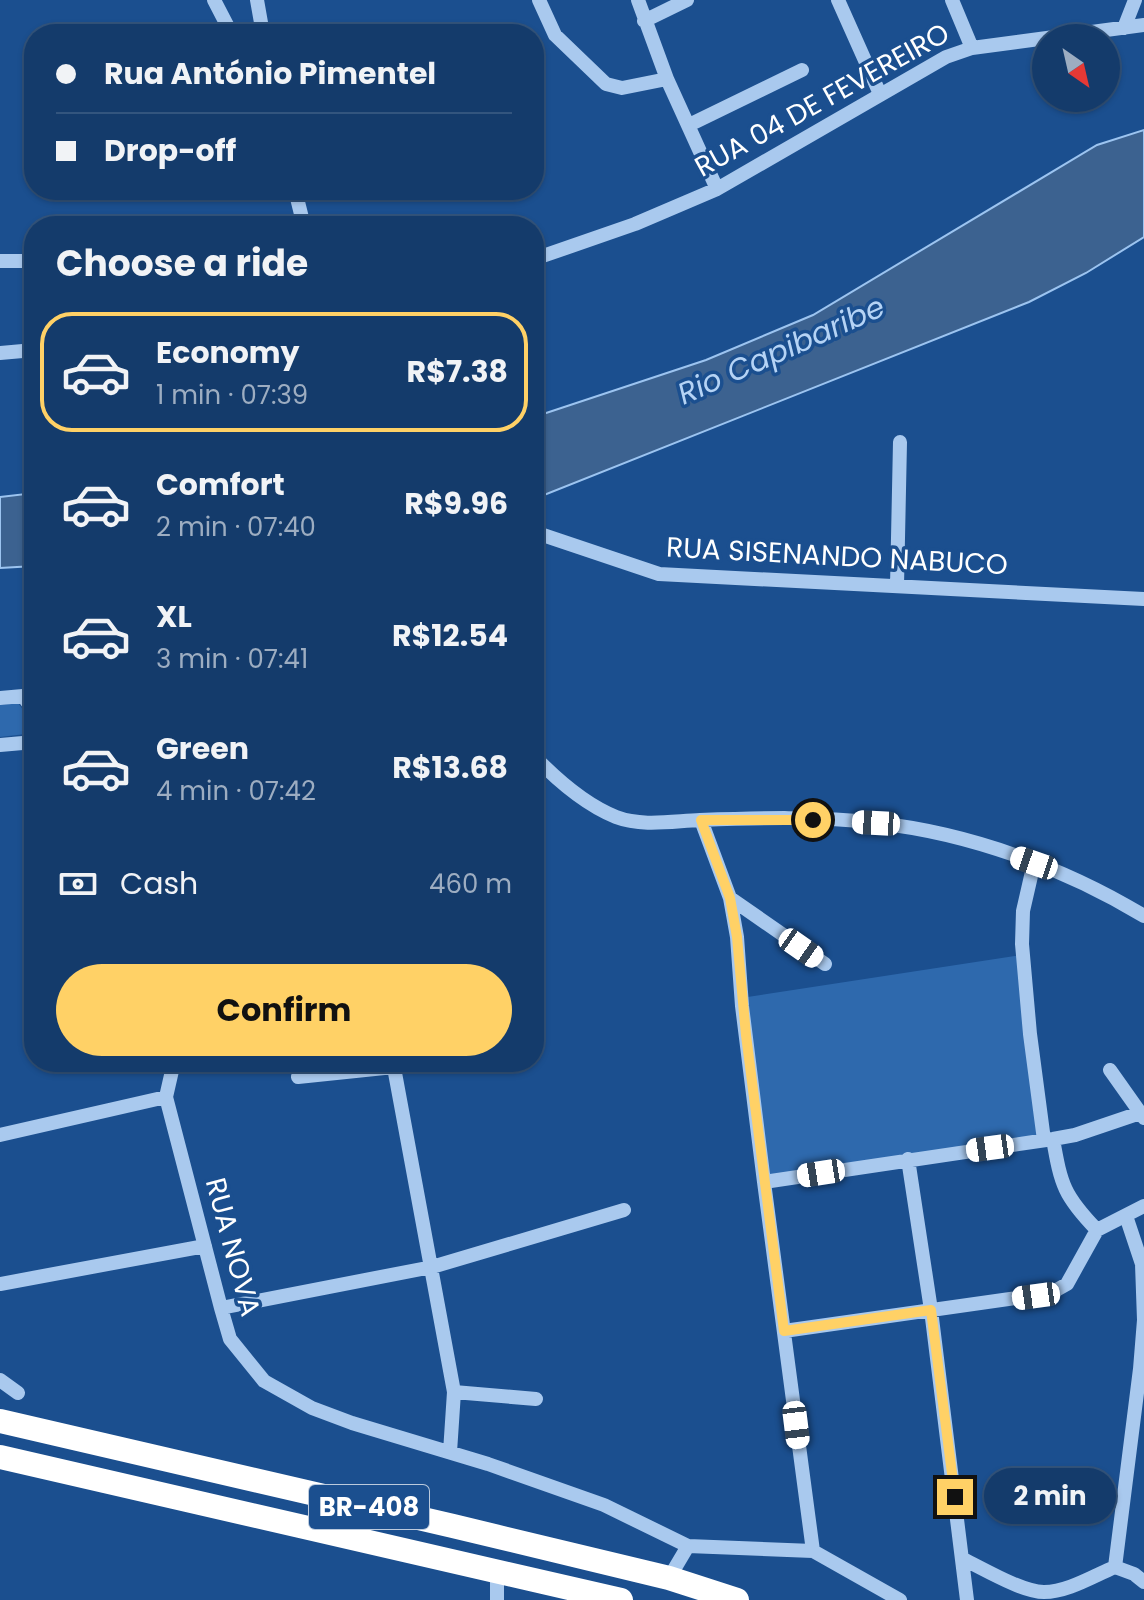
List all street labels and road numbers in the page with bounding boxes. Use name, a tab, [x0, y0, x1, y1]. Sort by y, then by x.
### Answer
street label: RUA 04 DE FEVEREIRO	[688, 14, 956, 186]
street label: RUA SISENANDO NABUCO	[665, 528, 1009, 584]
street label: RUA NOVA	[196, 1173, 270, 1321]
road number: BR-408	[309, 1485, 429, 1529]

